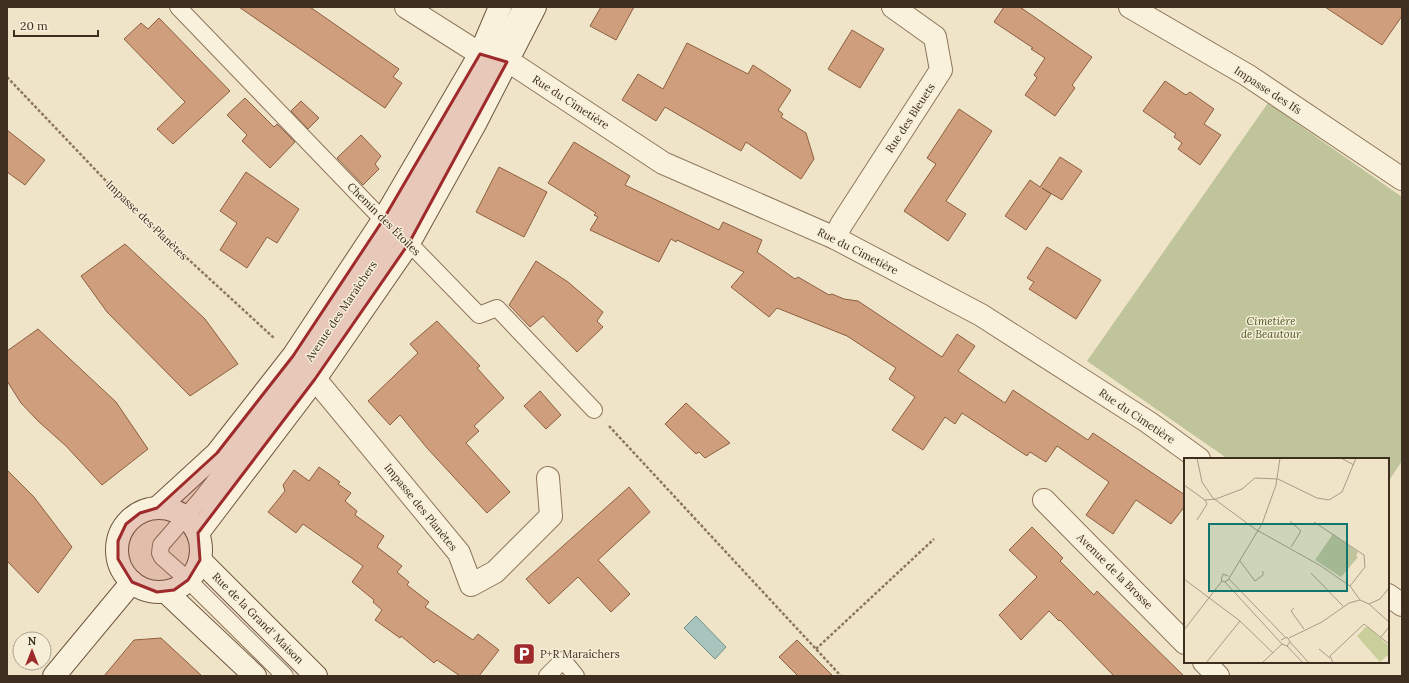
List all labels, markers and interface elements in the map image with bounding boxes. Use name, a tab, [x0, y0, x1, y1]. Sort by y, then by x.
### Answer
scale bar	[14, 12, 98, 38]
text: 20 m	[20, 18, 48, 33]
street label: Impasse des Ifs	[1232, 63, 1304, 117]
street label: Rue du Cimetière	[530, 72, 612, 132]
street label: Rue des Bleuets	[882, 80, 938, 156]
street label: Impasse des Planètes	[103, 177, 191, 263]
street label: Chemin des Étoiles	[344, 179, 424, 259]
street label: Rue du Cimetière	[815, 225, 901, 277]
street label: Avenue des Maraîchers	[302, 258, 380, 365]
park label: Cimetière de Beautour	[1241, 314, 1302, 341]
street label: Rue du Cimetière	[1096, 385, 1178, 447]
inset map	[1184, 458, 1389, 663]
street label: Impasse des Planètes	[381, 460, 461, 554]
street label: Avenue de la Brosse	[1074, 530, 1156, 612]
street label: Rue de la Grand' Maison	[209, 569, 307, 667]
north arrow	[12, 631, 52, 671]
text: N	[28, 634, 37, 648]
parking icon: P+R Maraîchers	[511, 641, 537, 667]
place label: P+R Maraîchers	[540, 647, 620, 661]

